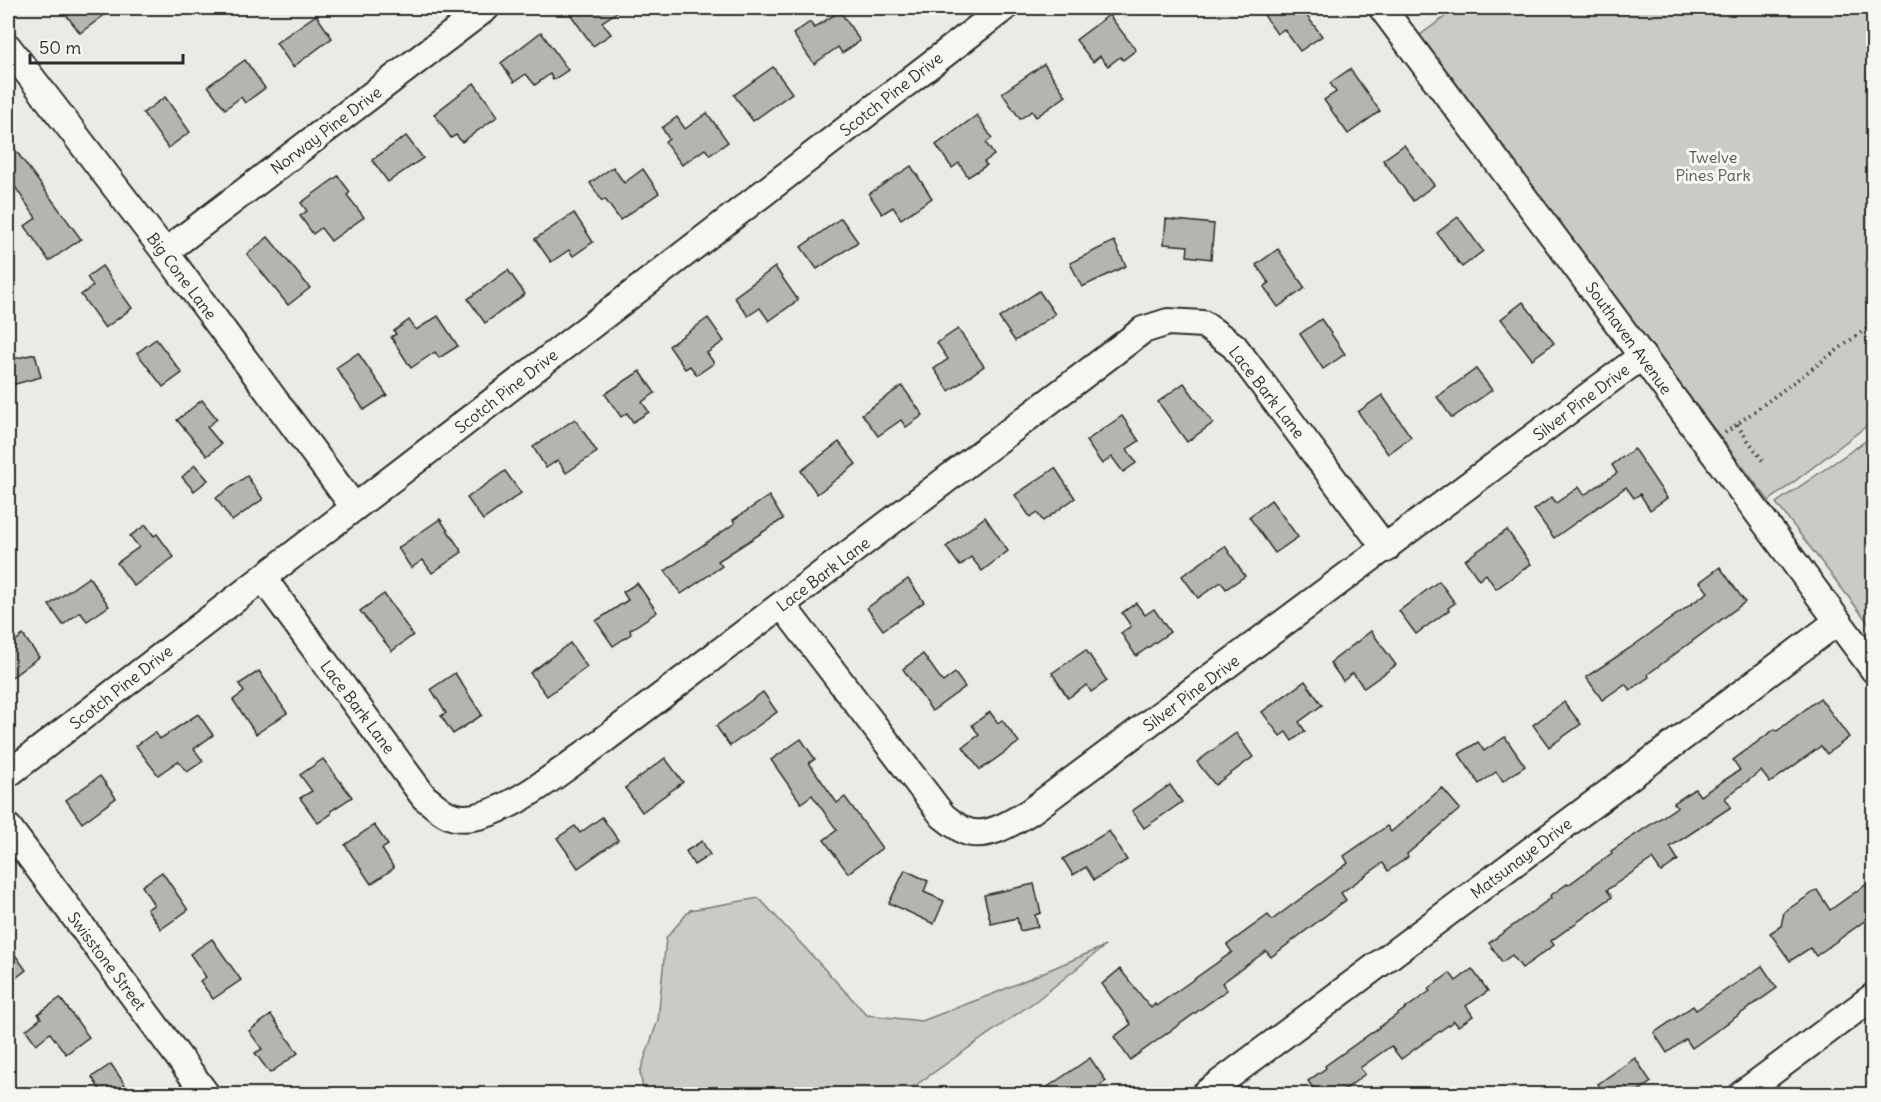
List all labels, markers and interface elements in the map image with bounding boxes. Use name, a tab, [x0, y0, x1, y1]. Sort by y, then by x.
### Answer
scale bar	[30, 27, 183, 65]
text: 50 m	[39, 36, 81, 59]
street label: Scotch Pine Drive	[836, 48, 946, 140]
street label: Norway Pine Drive	[267, 82, 385, 178]
park label: Twelve Pines Park	[1675, 147, 1751, 185]
street label: Big Cone Lane	[143, 229, 221, 323]
street label: Southaven Avenue	[1582, 278, 1676, 398]
street label: Lace Bark Lane	[1225, 342, 1309, 442]
street label: Scotch Pine Drive	[451, 345, 561, 437]
street label: Silver Pine Drive	[1529, 359, 1633, 445]
street label: Lace Bark Lane	[772, 532, 874, 616]
street label: Scotch Pine Drive	[66, 641, 176, 733]
street label: Silver Pine Drive	[1139, 650, 1243, 736]
street label: Lace Bark Lane	[316, 656, 400, 758]
street label: Matsunaye Drive	[1466, 813, 1576, 903]
street label: Swisstone Street	[63, 908, 151, 1015]

